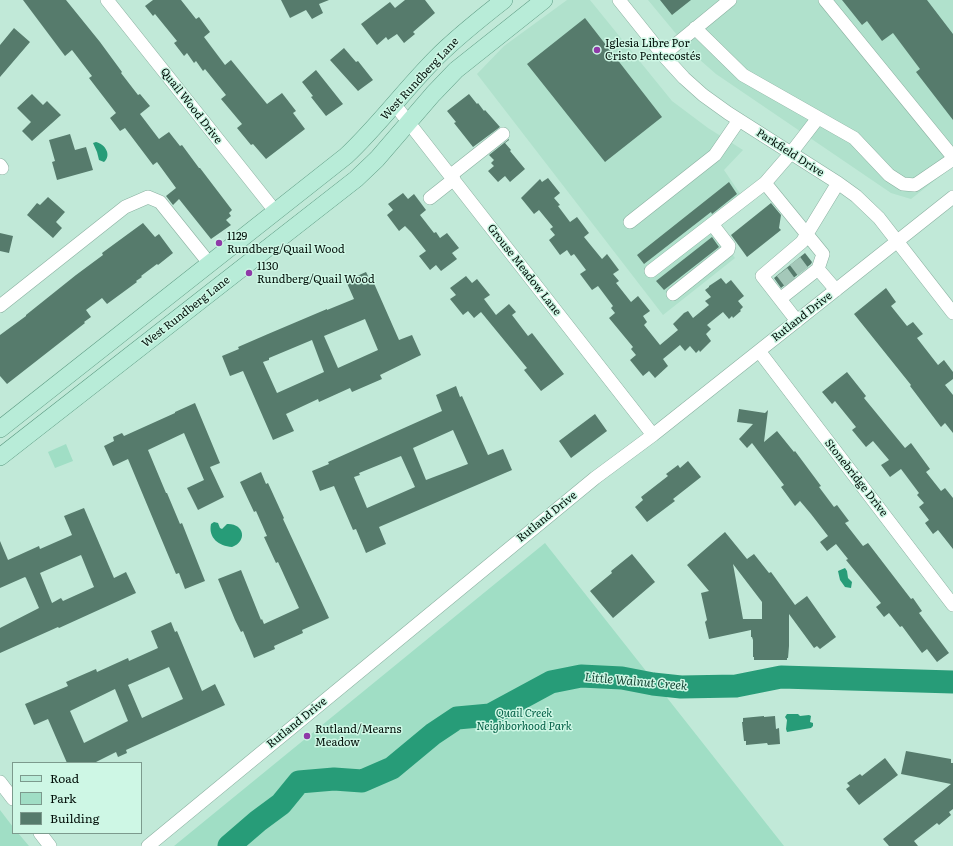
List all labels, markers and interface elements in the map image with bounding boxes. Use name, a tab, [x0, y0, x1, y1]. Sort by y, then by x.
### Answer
street label: West Rundberg Lane	[378, 35, 462, 123]
place label: Iglesia Libre Por Cristo Pentecostés	[605, 37, 700, 63]
marker: Iglesia Libre Por Cristo Pentecostés	[592, 45, 602, 55]
street label: Quail Wood Drive	[157, 65, 225, 147]
street label: Parkfield Drive	[754, 126, 826, 180]
street label: Grouse Meadow Lane	[484, 222, 564, 318]
place label: 1129 Rundberg/Quail Wood	[227, 230, 345, 256]
marker: 1129 Rundberg/Quail Wood	[214, 238, 224, 248]
place label: 1130 Rundberg/Quail Wood	[257, 260, 375, 286]
marker: 1130 Rundberg/Quail Wood	[244, 268, 254, 278]
street label: West Rundberg Lane	[139, 274, 233, 350]
street label: Rutland Drive	[769, 289, 835, 345]
street label: Stonebridge Drive	[822, 437, 890, 519]
street label: Rutland Drive	[514, 489, 580, 545]
water label: Little Walnut Creek	[584, 670, 688, 694]
street label: Rutland Drive	[264, 695, 330, 751]
park label: Quail Creek Neighborhood Park	[476, 707, 572, 733]
place label: Rutland/Mearns Meadow	[315, 723, 401, 749]
marker: Rutland/Mearns Meadow	[302, 731, 312, 741]
legend	[12, 762, 142, 834]
text: Road	[50, 769, 79, 787]
text: Park	[50, 789, 76, 807]
text: Building	[50, 809, 99, 827]

